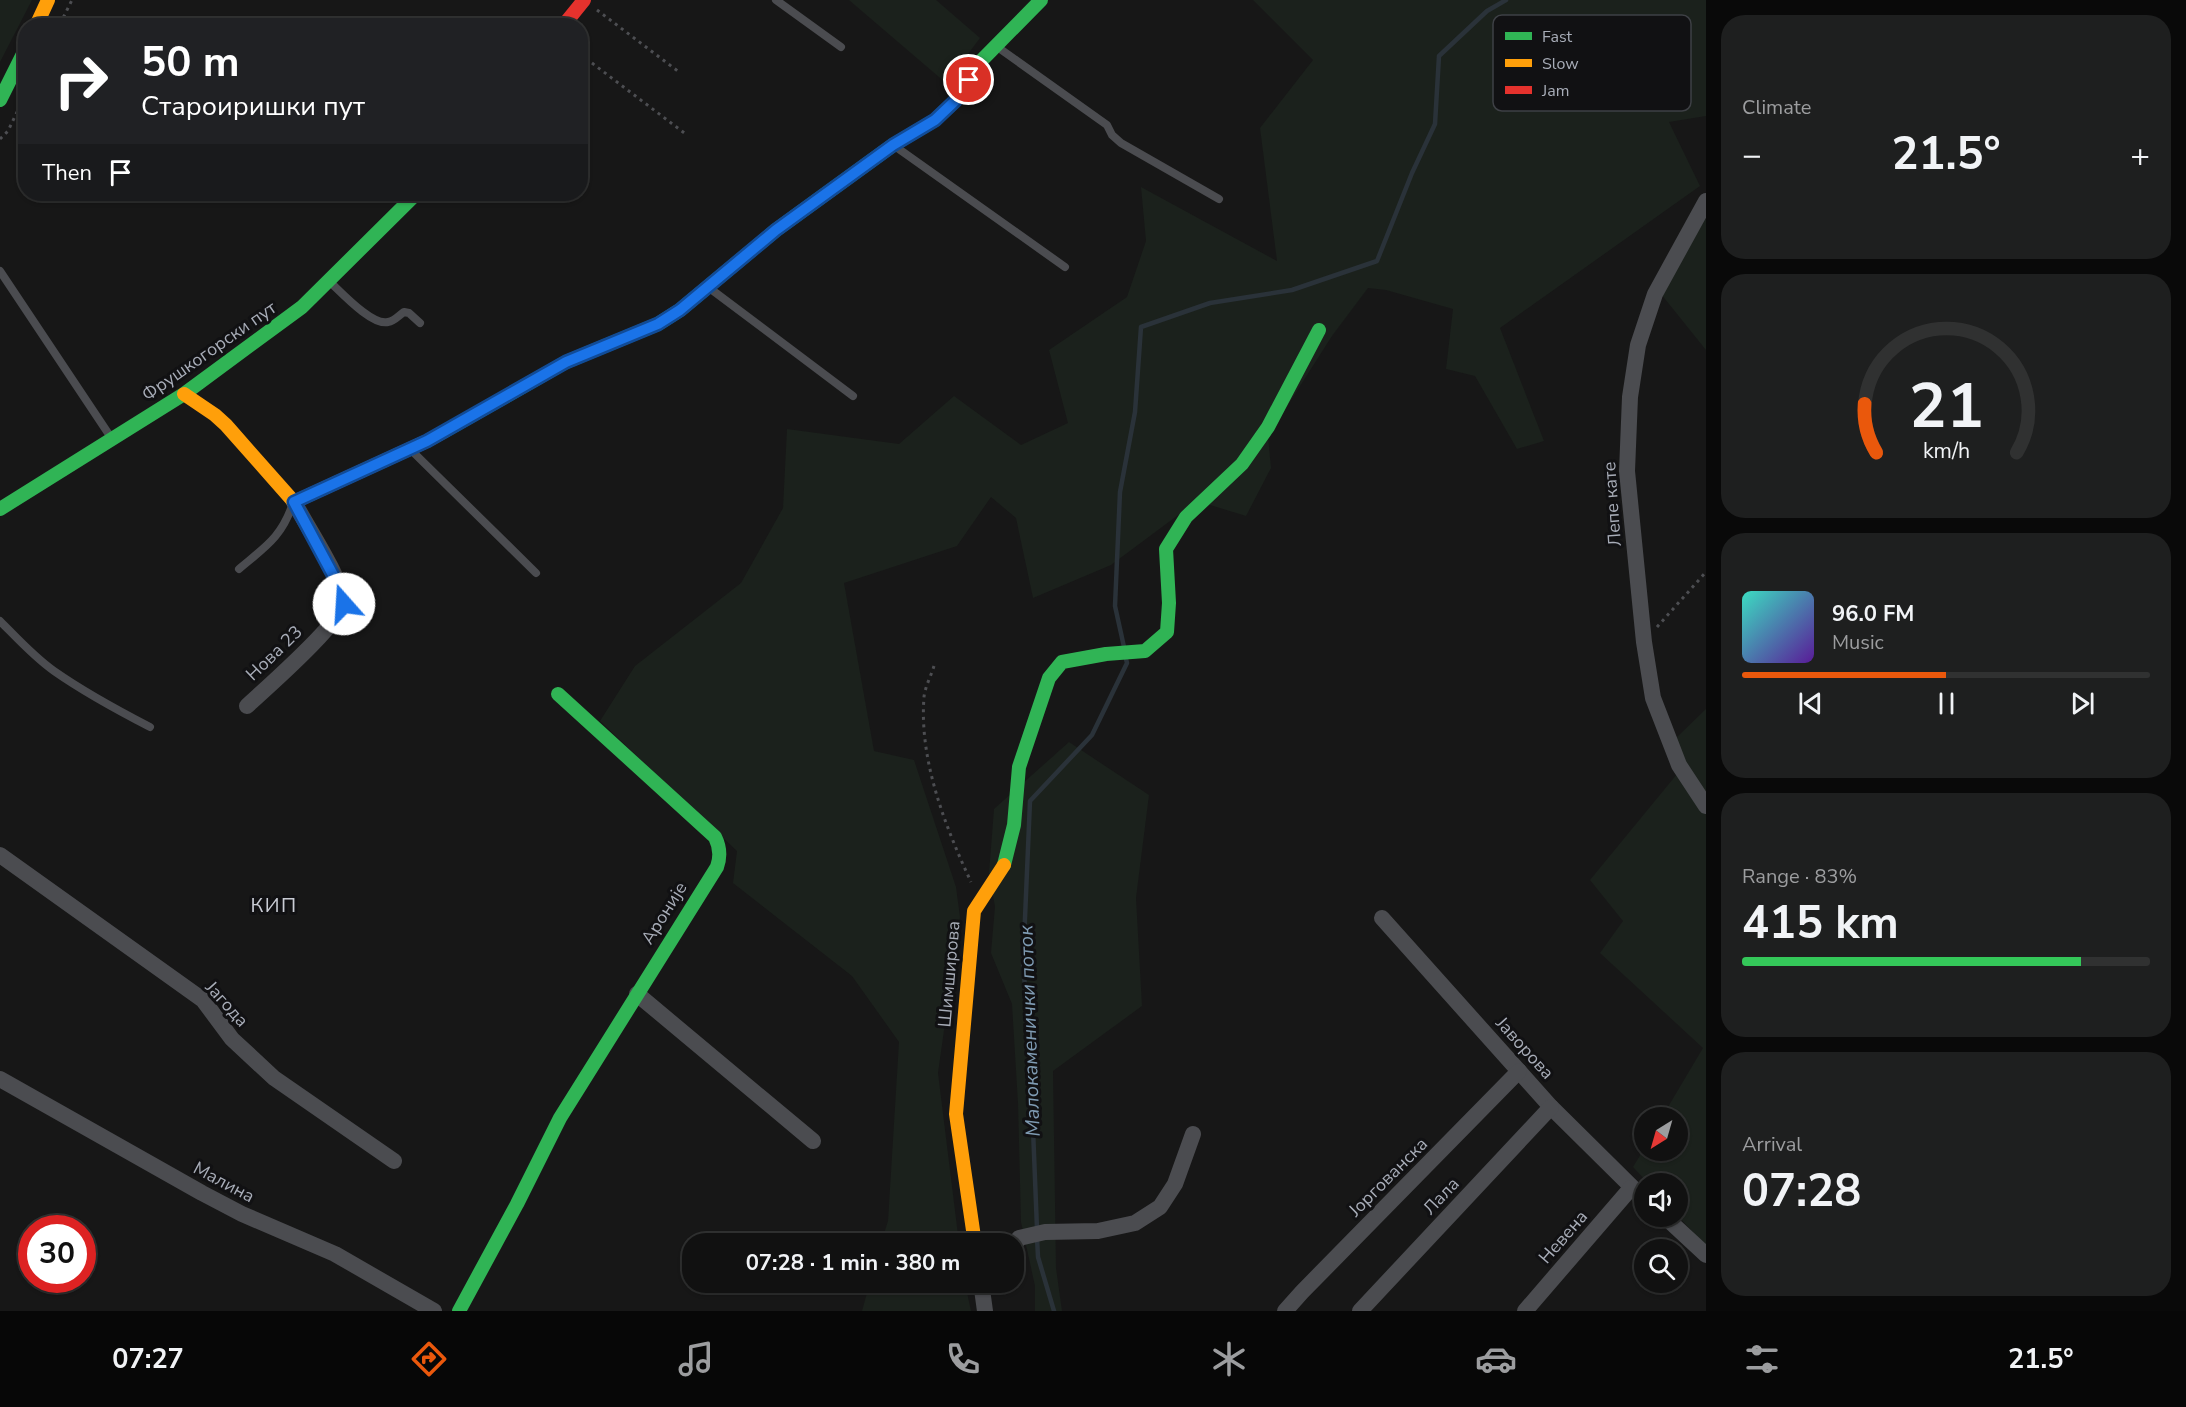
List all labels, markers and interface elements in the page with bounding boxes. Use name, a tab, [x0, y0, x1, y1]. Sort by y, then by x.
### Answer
legend	[1493, 15, 1691, 111]
text: Fast	[1542, 26, 1573, 48]
text: 50 m	[141, 34, 240, 91]
icon: right	[42, 42, 120, 120]
text: Slow	[1542, 53, 1579, 75]
pin	[943, 54, 994, 105]
icon: arrive	[952, 63, 985, 96]
text: Jam	[1541, 80, 1569, 102]
text: Староиришки пут	[141, 88, 365, 125]
text: Climate	[1742, 94, 1811, 121]
text: 21.5°	[1891, 124, 2001, 185]
text: −	[1742, 133, 1762, 178]
text: +	[2130, 133, 2150, 178]
icon: arrive	[104, 156, 137, 189]
text: Then	[42, 158, 92, 188]
street label: Фрушкогорски пут	[137, 296, 281, 406]
text: 21	[1909, 364, 1983, 449]
text: km/h	[1922, 437, 1970, 467]
street label: Лепе кате	[1597, 461, 1627, 547]
position arrow	[312, 572, 376, 636]
text: 96.0 FM	[1832, 599, 1914, 629]
street label: Нова 23	[241, 620, 307, 686]
text: Music	[1832, 629, 1884, 656]
icon: previous	[1794, 687, 1827, 720]
icon: pause	[1930, 687, 1963, 720]
icon: next	[2066, 687, 2099, 720]
text: Range · 83%	[1742, 863, 1857, 890]
street label: Ароније	[635, 877, 693, 949]
district label: КИП	[250, 892, 298, 919]
text: 415 km	[1742, 893, 1899, 954]
street label: Шимширова	[932, 920, 966, 1028]
water label: Малокаменички поток	[1012, 924, 1047, 1137]
street label: Јагода	[199, 975, 254, 1032]
street label: Јаворова	[1490, 1011, 1559, 1084]
north arrow	[1634, 1107, 1688, 1161]
map controls	[1634, 1107, 1688, 1293]
text: Arrival	[1742, 1131, 1802, 1158]
street label: Јоргованска	[1343, 1132, 1433, 1222]
street label: Малина	[189, 1156, 259, 1208]
text: 07:28	[1742, 1161, 1861, 1222]
street label: Лала	[1418, 1172, 1464, 1220]
button: sound	[1634, 1173, 1688, 1227]
street label: Невена	[1533, 1205, 1593, 1269]
speed limit sign: 30	[18, 1215, 96, 1293]
button: search	[1634, 1239, 1688, 1293]
text: 07:28 · 1 min · 380 m	[746, 1248, 960, 1278]
icon: directions	[408, 1338, 450, 1380]
icon: music	[675, 1338, 717, 1380]
icon: phone	[942, 1338, 984, 1380]
icon: climate	[1208, 1338, 1250, 1380]
icon: car	[1475, 1338, 1517, 1380]
icon: filters	[1741, 1338, 1783, 1380]
text: 07:27	[112, 1341, 184, 1378]
text: 21.5°	[2008, 1341, 2074, 1378]

